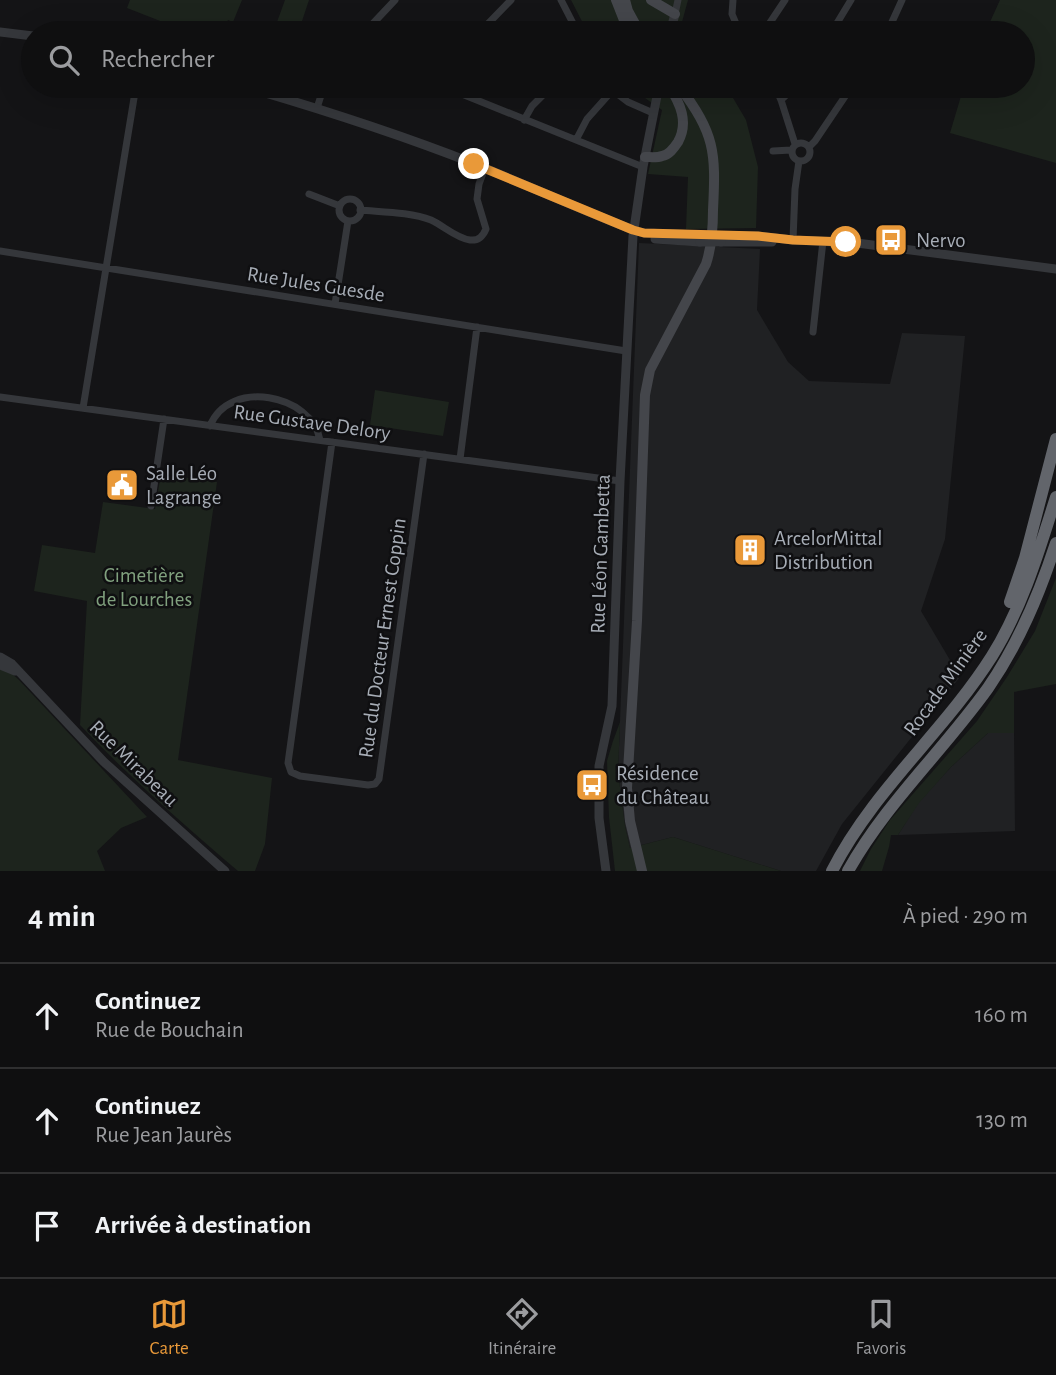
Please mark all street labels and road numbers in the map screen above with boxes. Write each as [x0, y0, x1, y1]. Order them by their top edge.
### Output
street label: Rue Jules Guesde [246, 263, 386, 306]
street label: Rue Gustave Delory [232, 401, 392, 444]
street label: Rue Léon Gambetta [587, 473, 614, 634]
street label: Rue du Docteur Ernest Coppin [355, 517, 410, 759]
street label: Rocade Minière [900, 625, 991, 740]
street label: Rue Mirabeau [85, 716, 182, 811]

